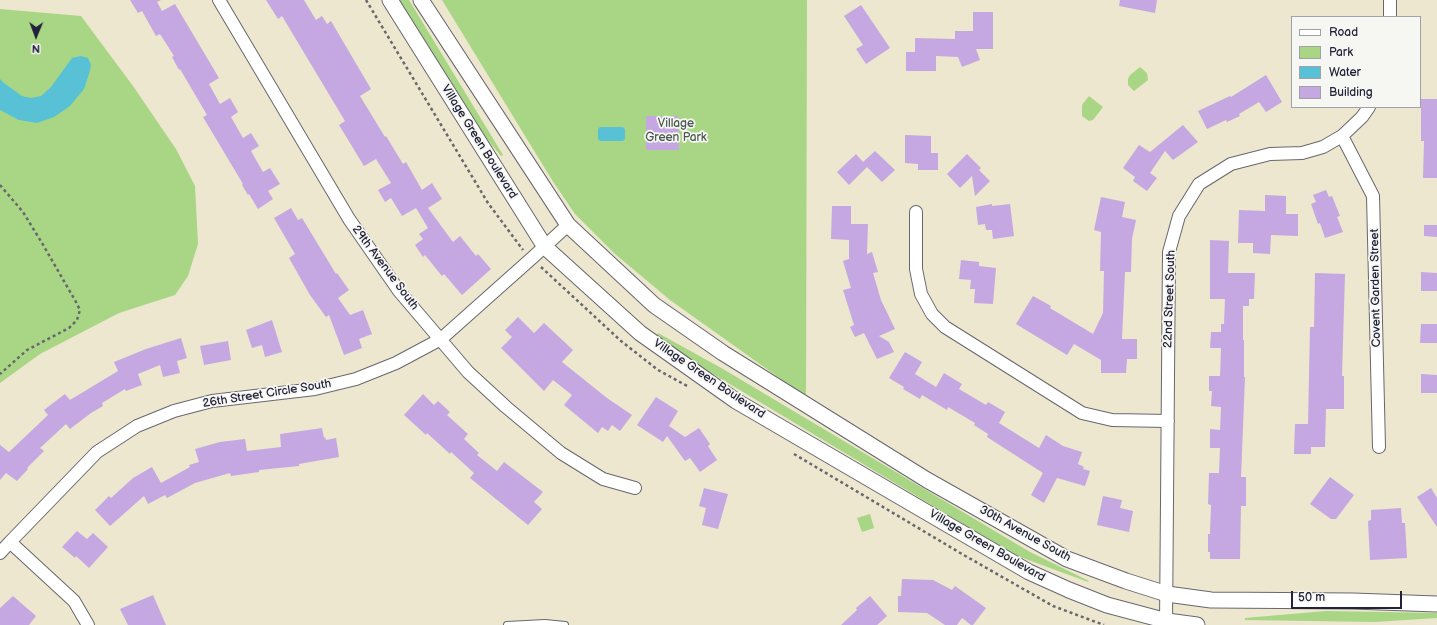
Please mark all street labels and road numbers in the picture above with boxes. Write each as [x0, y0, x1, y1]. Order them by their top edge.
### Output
street label: Village Green Boulevard [438, 82, 520, 202]
street label: 29th Avenue South [349, 223, 421, 313]
street label: Covent Garden Street [1368, 229, 1384, 347]
street label: 22nd Street South [1161, 250, 1179, 348]
street label: Village Green Boulevard [650, 336, 768, 422]
street label: 26th Street Circle South [202, 377, 332, 411]
street label: 30th Avenue South [977, 503, 1073, 565]
street label: Village Green Boulevard [926, 507, 1048, 585]

